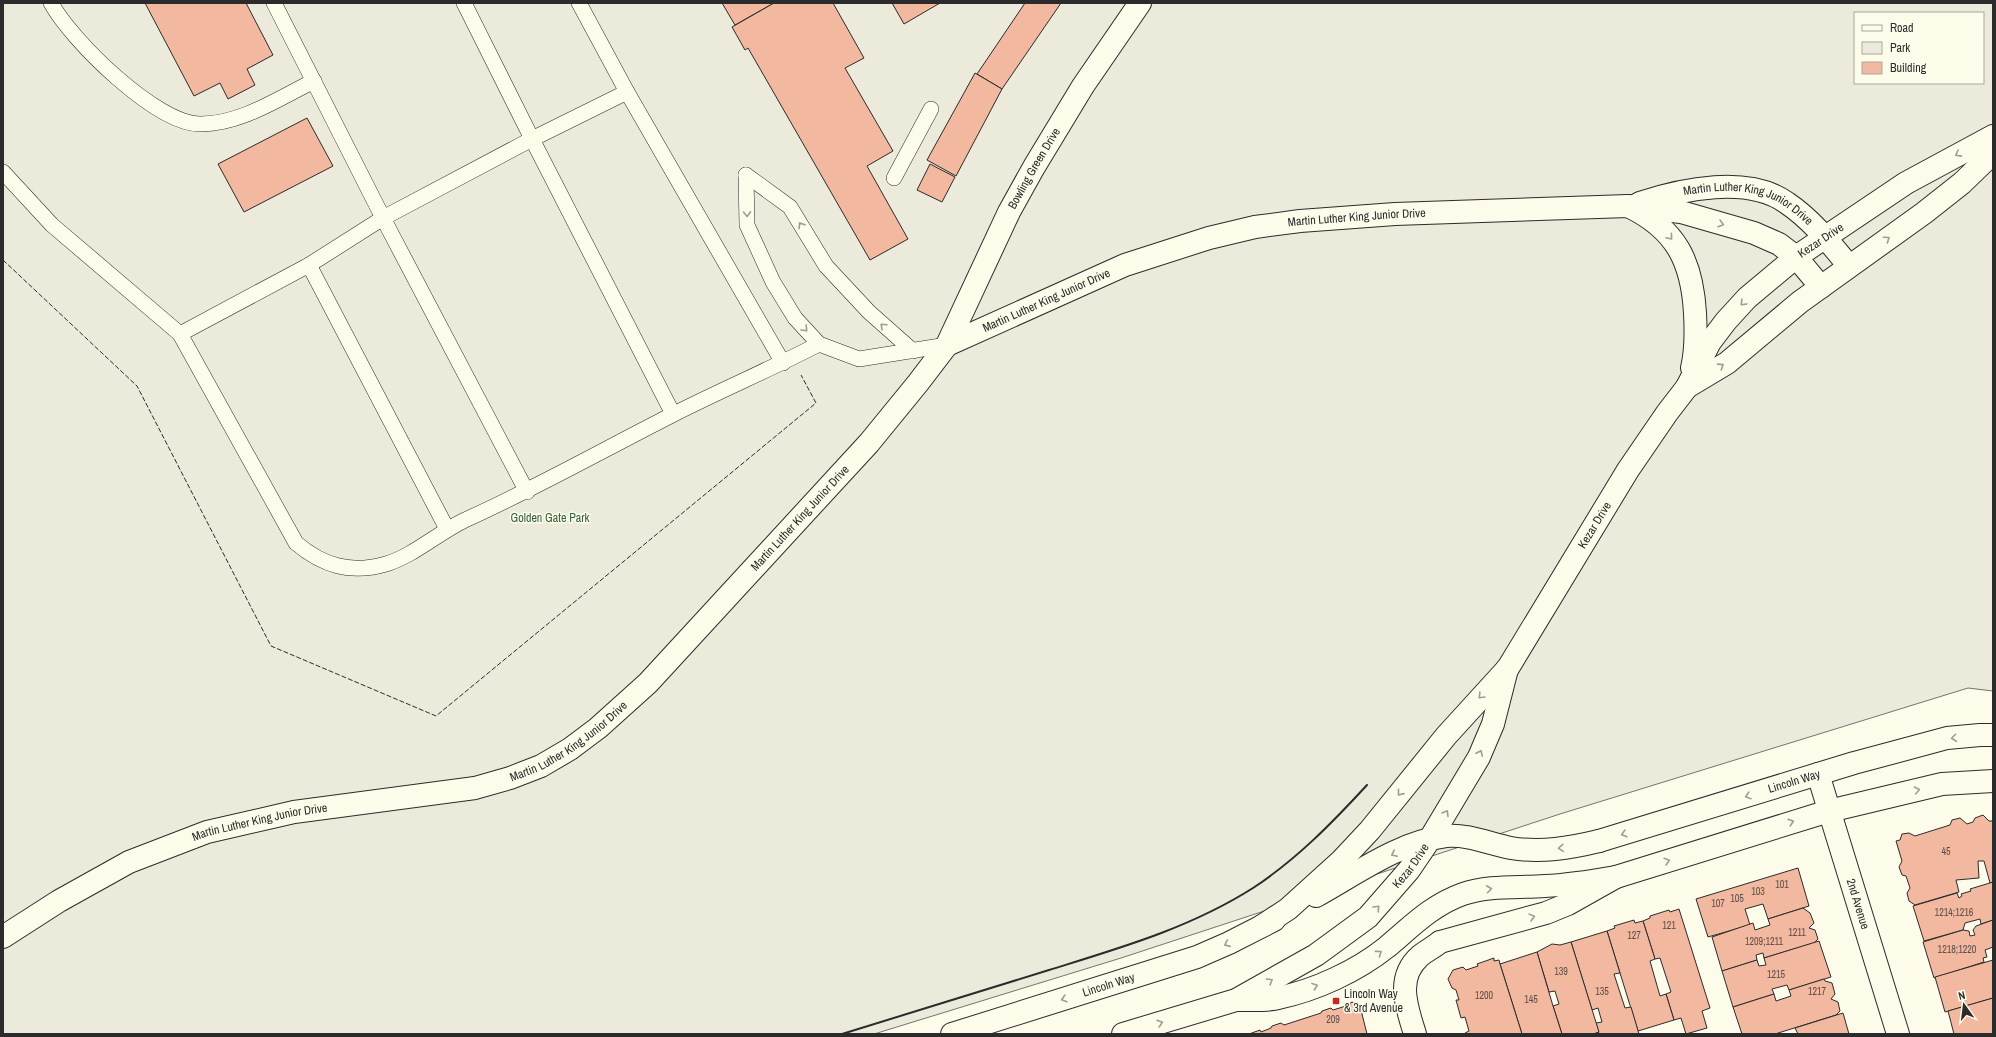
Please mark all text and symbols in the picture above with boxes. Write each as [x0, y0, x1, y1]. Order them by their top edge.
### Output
legend [1854, 12, 1984, 84]
text: Road [1890, 20, 1914, 36]
text: Park [1890, 40, 1910, 56]
text: Building [1890, 60, 1927, 76]
street label: Bowling Green Drive [1004, 125, 1064, 212]
one-way arrow [1955, 149, 1963, 157]
street label: Martin Luther King Junior Drive [1682, 179, 1817, 229]
street label: Martin Luther King Junior Drive [1287, 205, 1426, 231]
one-way arrow [743, 211, 751, 217]
one-way arrow [1717, 219, 1724, 228]
street label: Kezar Drive [1795, 219, 1847, 262]
one-way arrow [799, 222, 806, 229]
one-way arrow [1665, 233, 1672, 240]
one-way arrow [1882, 237, 1889, 244]
street label: Martin Luther King Junior Drive [980, 265, 1113, 336]
one-way arrow [1740, 298, 1747, 306]
one-way arrow [880, 323, 888, 330]
one-way arrow [800, 324, 807, 331]
one-way arrow [1717, 364, 1724, 371]
street label: Martin Luther King Junior Drive [747, 462, 853, 574]
street label: Kezar Drive [1574, 499, 1615, 552]
park label: Golden Gate Park [511, 510, 589, 526]
one-way arrow [1478, 691, 1486, 699]
street label: Martin Luther King Junior Drive [507, 698, 631, 785]
one-way arrow [1951, 733, 1957, 742]
one-way arrow [1475, 750, 1483, 757]
street label: Lincoln Way [1766, 766, 1822, 797]
one-way arrow [1914, 786, 1920, 794]
one-way arrow [1398, 789, 1405, 796]
one-way arrow [1745, 791, 1752, 800]
street label: Martin Luther King Junior Drive [190, 800, 328, 845]
one-way arrow [1441, 810, 1448, 817]
one-way arrow [1788, 818, 1795, 827]
one-way arrow [1621, 829, 1628, 838]
street label: Kezar Drive [1389, 840, 1433, 892]
one-way arrow [1558, 844, 1564, 853]
house number: 45 [1941, 845, 1951, 858]
one-way arrow [1390, 849, 1398, 857]
one-way arrow [1663, 857, 1670, 866]
street label: 2nd Avenue [1843, 877, 1873, 931]
house number: 101 [1775, 878, 1789, 891]
one-way arrow [1486, 885, 1492, 894]
house number: 103 [1751, 885, 1765, 898]
house number: 105 [1730, 892, 1744, 905]
house number: 107 [1711, 897, 1725, 910]
one-way arrow [1372, 905, 1379, 913]
house number: 1214;1216 [1935, 906, 1974, 919]
one-way arrow [1528, 913, 1535, 922]
house number: 121 [1662, 919, 1676, 932]
house number: 1211 [1788, 926, 1806, 939]
house number: 127 [1627, 929, 1641, 942]
house number: 1209;1211 [1745, 935, 1784, 948]
one-way arrow [1224, 939, 1231, 947]
house number: 1218;1220 [1938, 943, 1977, 956]
one-way arrow [1374, 950, 1381, 957]
house number: 139 [1554, 965, 1568, 978]
house number: 1215 [1767, 968, 1786, 981]
street label: Lincoln Way [1080, 969, 1137, 1001]
one-way arrow [1266, 979, 1273, 986]
one-way arrow [1311, 983, 1318, 991]
house number: 135 [1595, 985, 1609, 998]
house number: 1217 [1808, 985, 1827, 998]
north arrow [1944, 985, 1984, 1025]
place label: Lincoln Way & 3rd Avenue [1344, 986, 1403, 1016]
text: N [1957, 988, 1966, 1003]
house number: 1200 [1475, 989, 1494, 1002]
house number: 145 [1524, 993, 1538, 1006]
one-way arrow [1061, 994, 1068, 1003]
marker: Lincoln Way & 3rd Avenue [1331, 996, 1341, 1006]
house number: 209 [1326, 1013, 1340, 1026]
one-way arrow [1156, 1019, 1163, 1028]

